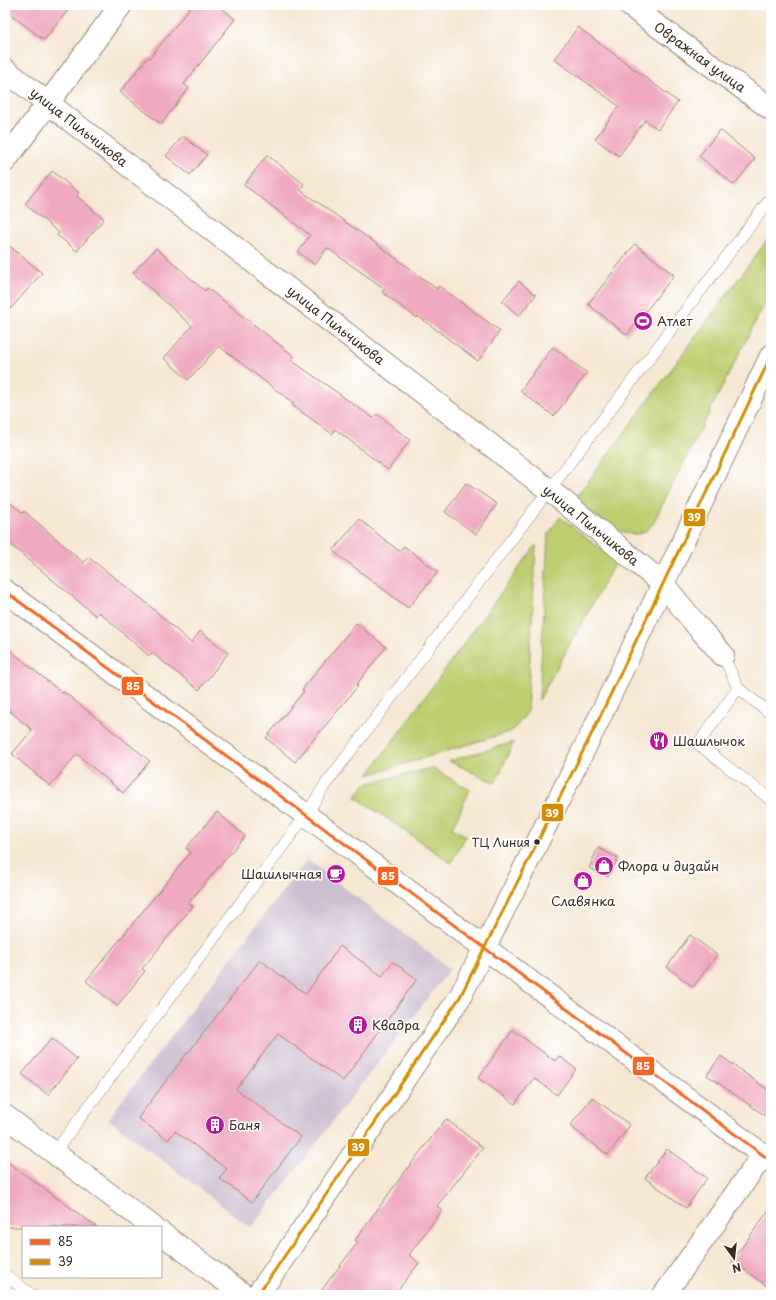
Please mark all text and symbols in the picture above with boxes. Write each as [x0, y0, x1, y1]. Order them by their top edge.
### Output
street label: Овражная улица [650, 17, 751, 97]
street label: улица Пильчикова [27, 82, 133, 171]
street label: улица Пильчикова [284, 280, 390, 369]
sports icon: Атлет [632, 310, 654, 332]
place label: Атлет [657, 311, 693, 330]
street label: улица Пильчикова [539, 480, 644, 570]
line badge: 39 [683, 508, 706, 527]
text: 39 [687, 508, 701, 525]
line badge: 85 [121, 676, 144, 696]
text: 85 [126, 677, 140, 694]
restaurant icon: Шашлычок [648, 730, 670, 752]
place label: Шашлычок [673, 731, 745, 750]
line badge: 39 [541, 803, 564, 822]
text: 39 [545, 804, 559, 821]
place label: ТЦ Линия [471, 833, 530, 851]
marker: ТЦ Линия [532, 837, 542, 847]
shop icon: Флора и дизайн [593, 855, 615, 877]
place label: Флора и дизайн [618, 856, 719, 875]
cafe icon: Шашлычная [325, 863, 347, 885]
place label: Шашлычная [241, 864, 322, 883]
line badge: 85 [377, 866, 399, 886]
text: 85 [381, 867, 395, 884]
shop icon: Славянка [572, 870, 594, 892]
place label: Славянка [551, 891, 616, 910]
building icon: Квадра [347, 1014, 369, 1036]
place label: Квадра [372, 1015, 421, 1034]
line badge: 85 [632, 1056, 655, 1076]
text: 85 [636, 1057, 650, 1074]
building icon: Баня [204, 1114, 226, 1136]
place label: Баня [229, 1115, 260, 1134]
line badge: 39 [347, 1138, 370, 1157]
text: 39 [351, 1138, 365, 1155]
legend [22, 1226, 162, 1278]
text: 85 [58, 1232, 73, 1250]
north arrow [714, 1238, 754, 1278]
text: 39 [58, 1252, 73, 1270]
text: N [730, 1259, 743, 1278]

